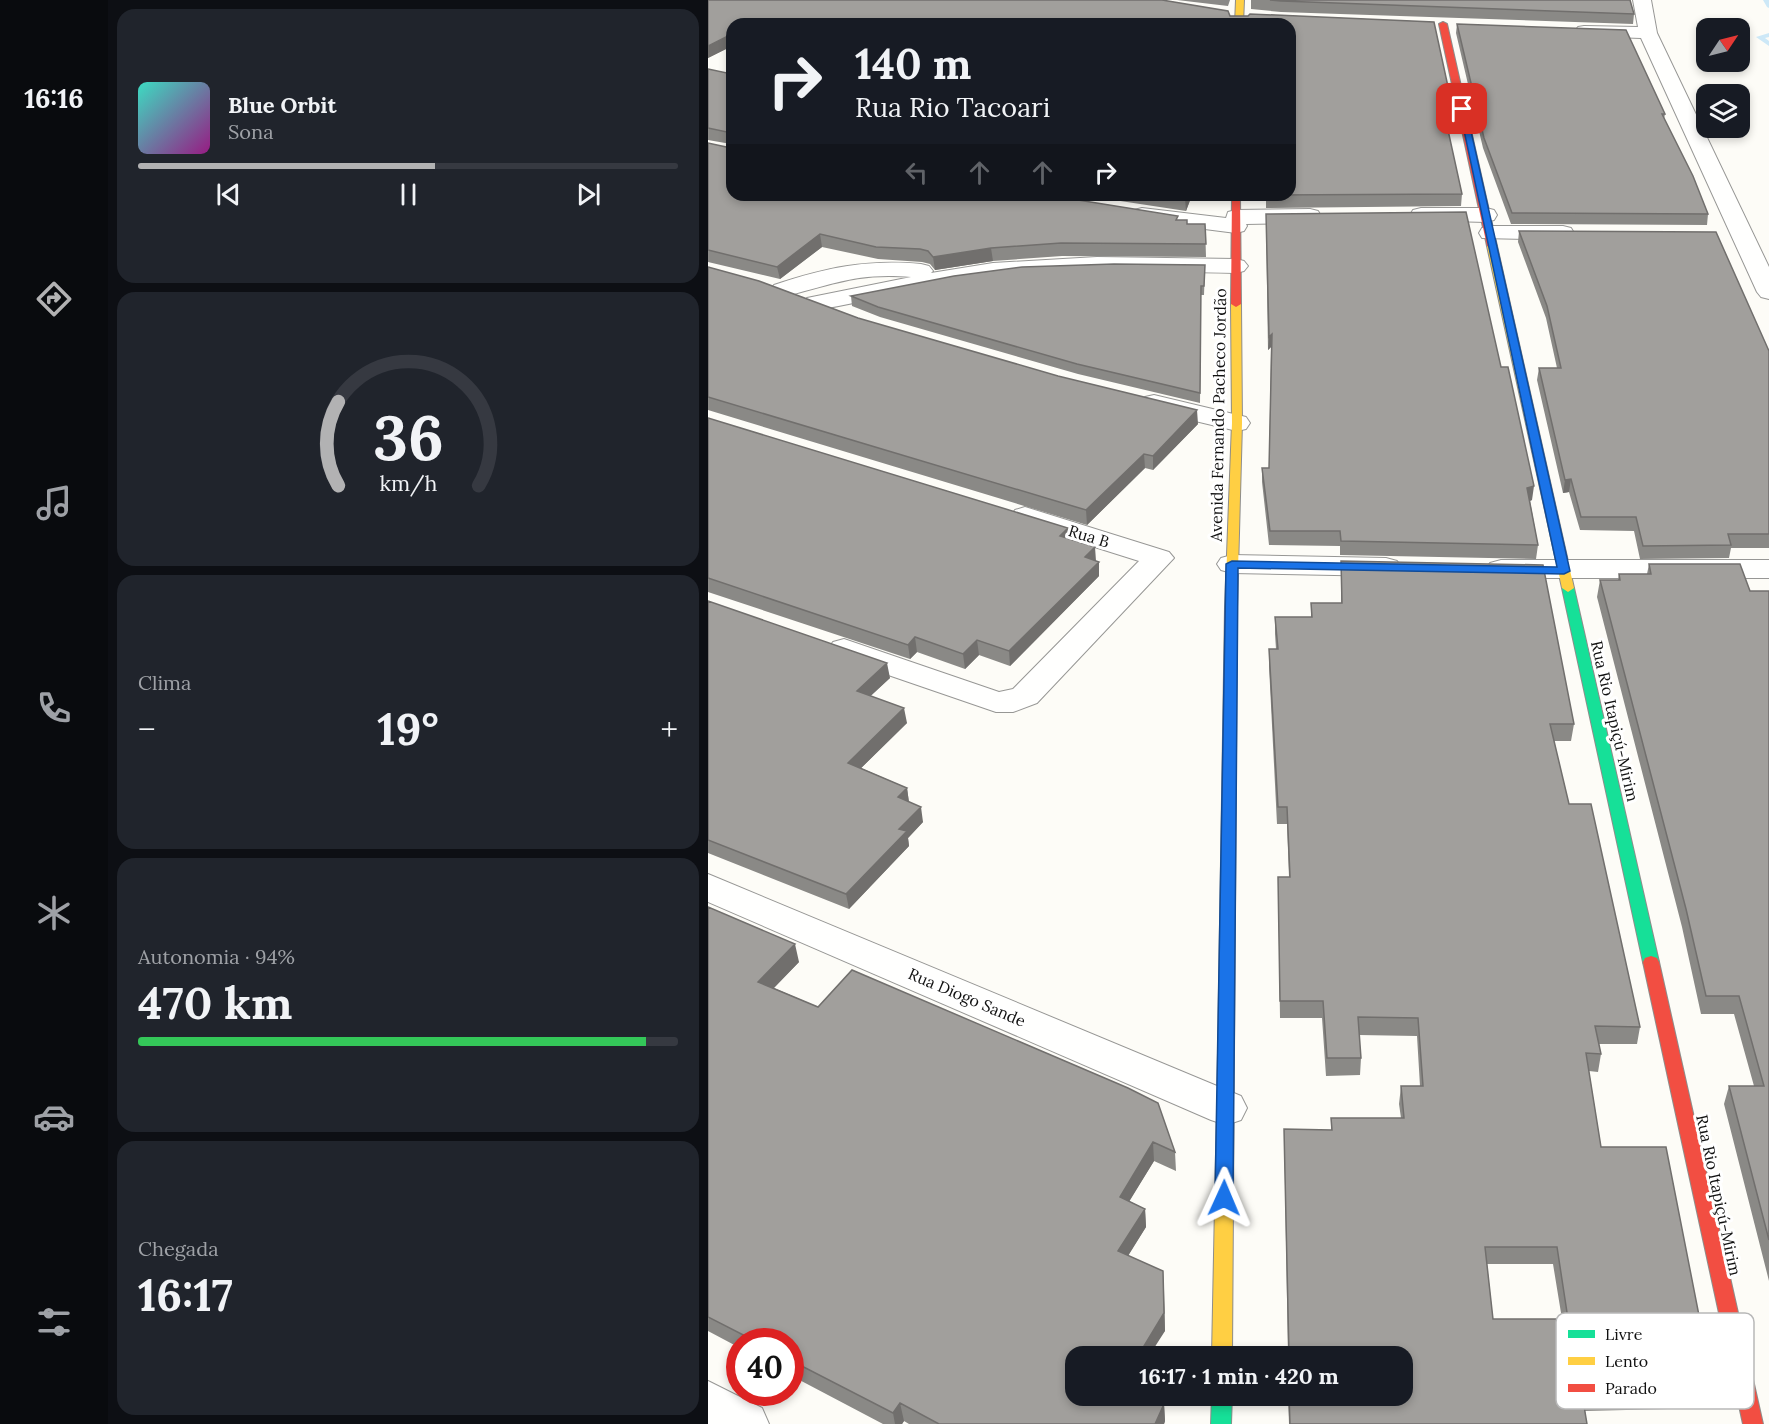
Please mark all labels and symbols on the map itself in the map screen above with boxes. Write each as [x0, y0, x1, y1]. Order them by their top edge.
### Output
north arrow [1696, 18, 1750, 72]
pin [1436, 83, 1487, 134]
street label: Avenida Fernando Pacheco Jordão [1206, 288, 1230, 543]
street label: Rua B [1066, 520, 1112, 552]
street label: Rua Rio Itapiçú-Mirim [1587, 639, 1643, 803]
street label: Rua Diogo Sande [905, 963, 1029, 1031]
street label: Rua Rio Itapiçú-Mirim [1692, 1113, 1746, 1277]
position arrow [1192, 1166, 1256, 1230]
legend [1556, 1313, 1754, 1409]
text: Livre [1605, 1324, 1643, 1344]
speed limit sign: 40 [726, 1328, 804, 1406]
text: Lento [1605, 1351, 1648, 1371]
text: Parado [1605, 1378, 1657, 1398]

